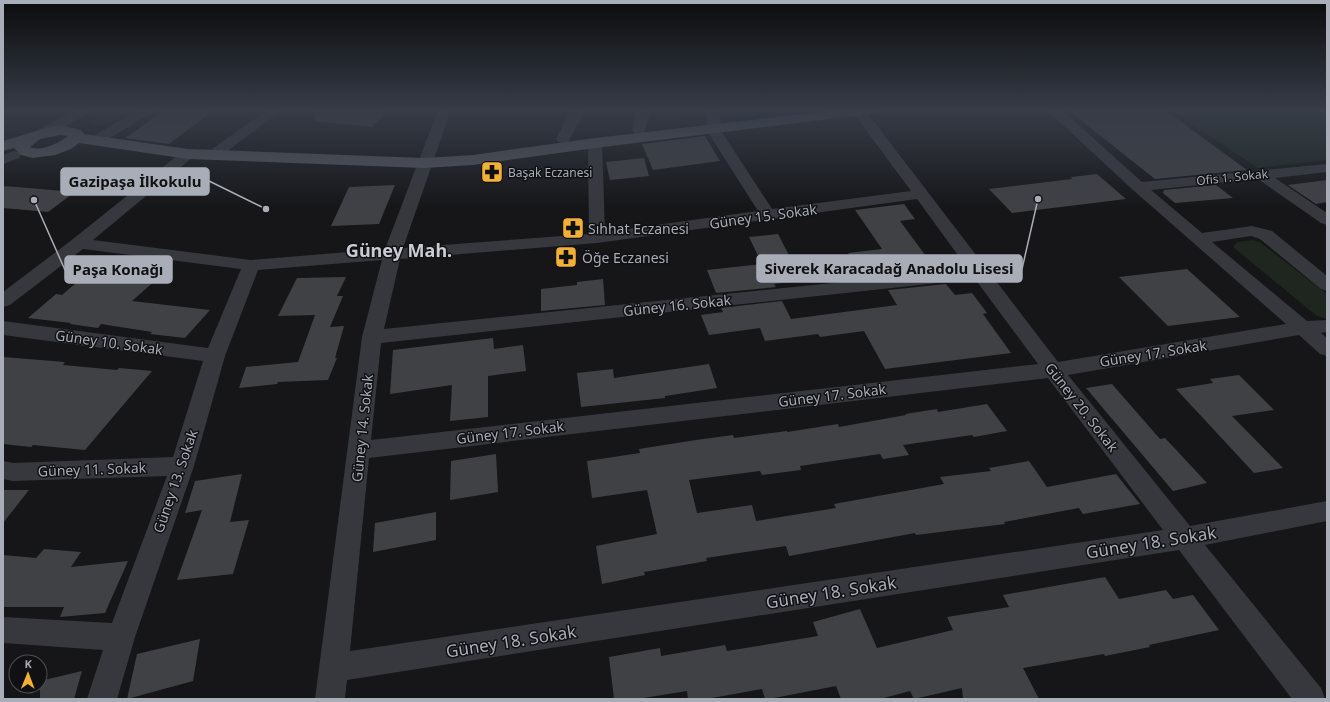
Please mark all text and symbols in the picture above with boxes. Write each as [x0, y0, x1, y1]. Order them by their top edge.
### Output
pharmacy icon: Başak Eczanesi [479, 159, 505, 185]
place label: Başak Eczanesi [508, 164, 592, 181]
street label: Ofis 1. Sokak [1195, 165, 1269, 189]
callout: Gazipaşa İlkokulu [61, 168, 209, 195]
text: Gazipaşa İlkokulu [69, 171, 201, 191]
street label: Güney 15. Sokak [708, 199, 818, 233]
pharmacy icon: Sıhhat Eczanesi [560, 215, 586, 241]
place label: Sıhhat Eczanesi [588, 219, 689, 238]
district label: Güney Mah. [346, 238, 452, 262]
pharmacy icon: Öğe Eczanesi [553, 244, 579, 270]
place label: Öğe Eczanesi [582, 248, 669, 267]
callout: Siverek Karacadağ Anadolu Lisesi [757, 255, 1022, 282]
callout: Paşa Konağı [65, 256, 172, 283]
text: Siverek Karacadağ Anadolu Lisesi [764, 258, 1014, 278]
text: Paşa Konağı [73, 259, 163, 279]
street label: Güney 16. Sokak [622, 290, 732, 320]
street label: Güney 10. Sokak [54, 325, 164, 359]
street label: Güney 17. Sokak [1098, 335, 1208, 371]
street label: Güney 20. Sokak [1041, 358, 1123, 456]
street label: Güney 14. Sokak [347, 373, 377, 483]
street label: Güney 17. Sokak [777, 379, 887, 411]
street label: Güney 17. Sokak [455, 416, 565, 448]
street label: Güney 13. Sokak [148, 426, 202, 535]
street label: Güney 11. Sokak [38, 458, 147, 480]
street label: Güney 18. Sokak [1084, 520, 1218, 564]
street label: Güney 18. Sokak [764, 570, 898, 614]
street label: Güney 18. Sokak [444, 619, 578, 663]
north arrow [8, 654, 48, 694]
text: K [24, 656, 33, 671]

